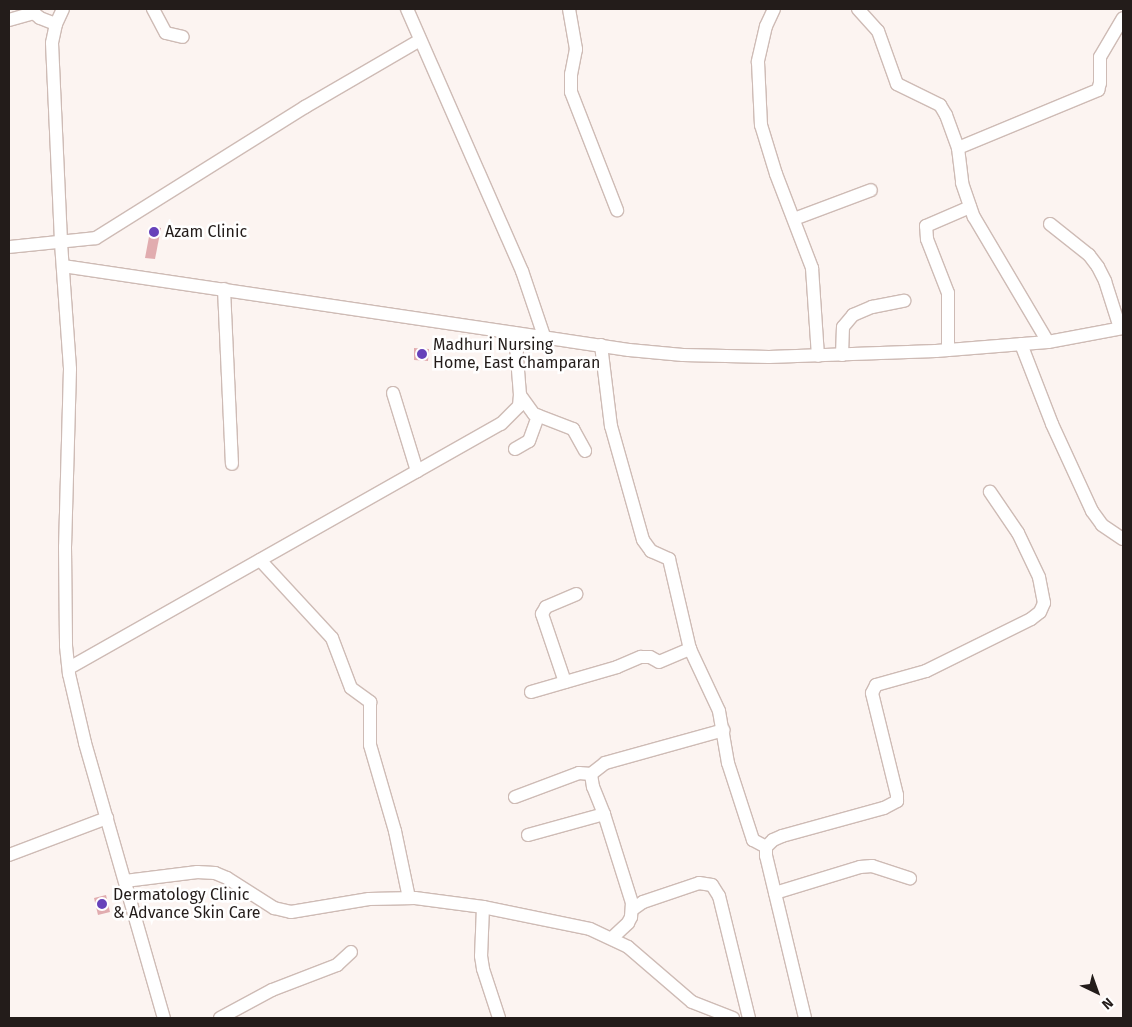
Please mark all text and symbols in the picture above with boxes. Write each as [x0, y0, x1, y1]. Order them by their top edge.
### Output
place label: Azam Clinic [165, 222, 247, 242]
marker: Azam Clinic [147, 225, 161, 239]
place label: Madhuri Nursing Home, East Champaran [433, 335, 600, 373]
marker: Madhuri Nursing Home, East Champaran [415, 347, 429, 361]
place label: Dermatology Clinic & Advance Skin Care [113, 885, 261, 923]
marker: Dermatology Clinic & Advance Skin Care [95, 897, 109, 911]
north arrow [1072, 967, 1122, 1017]
text: N [1098, 994, 1117, 1013]

